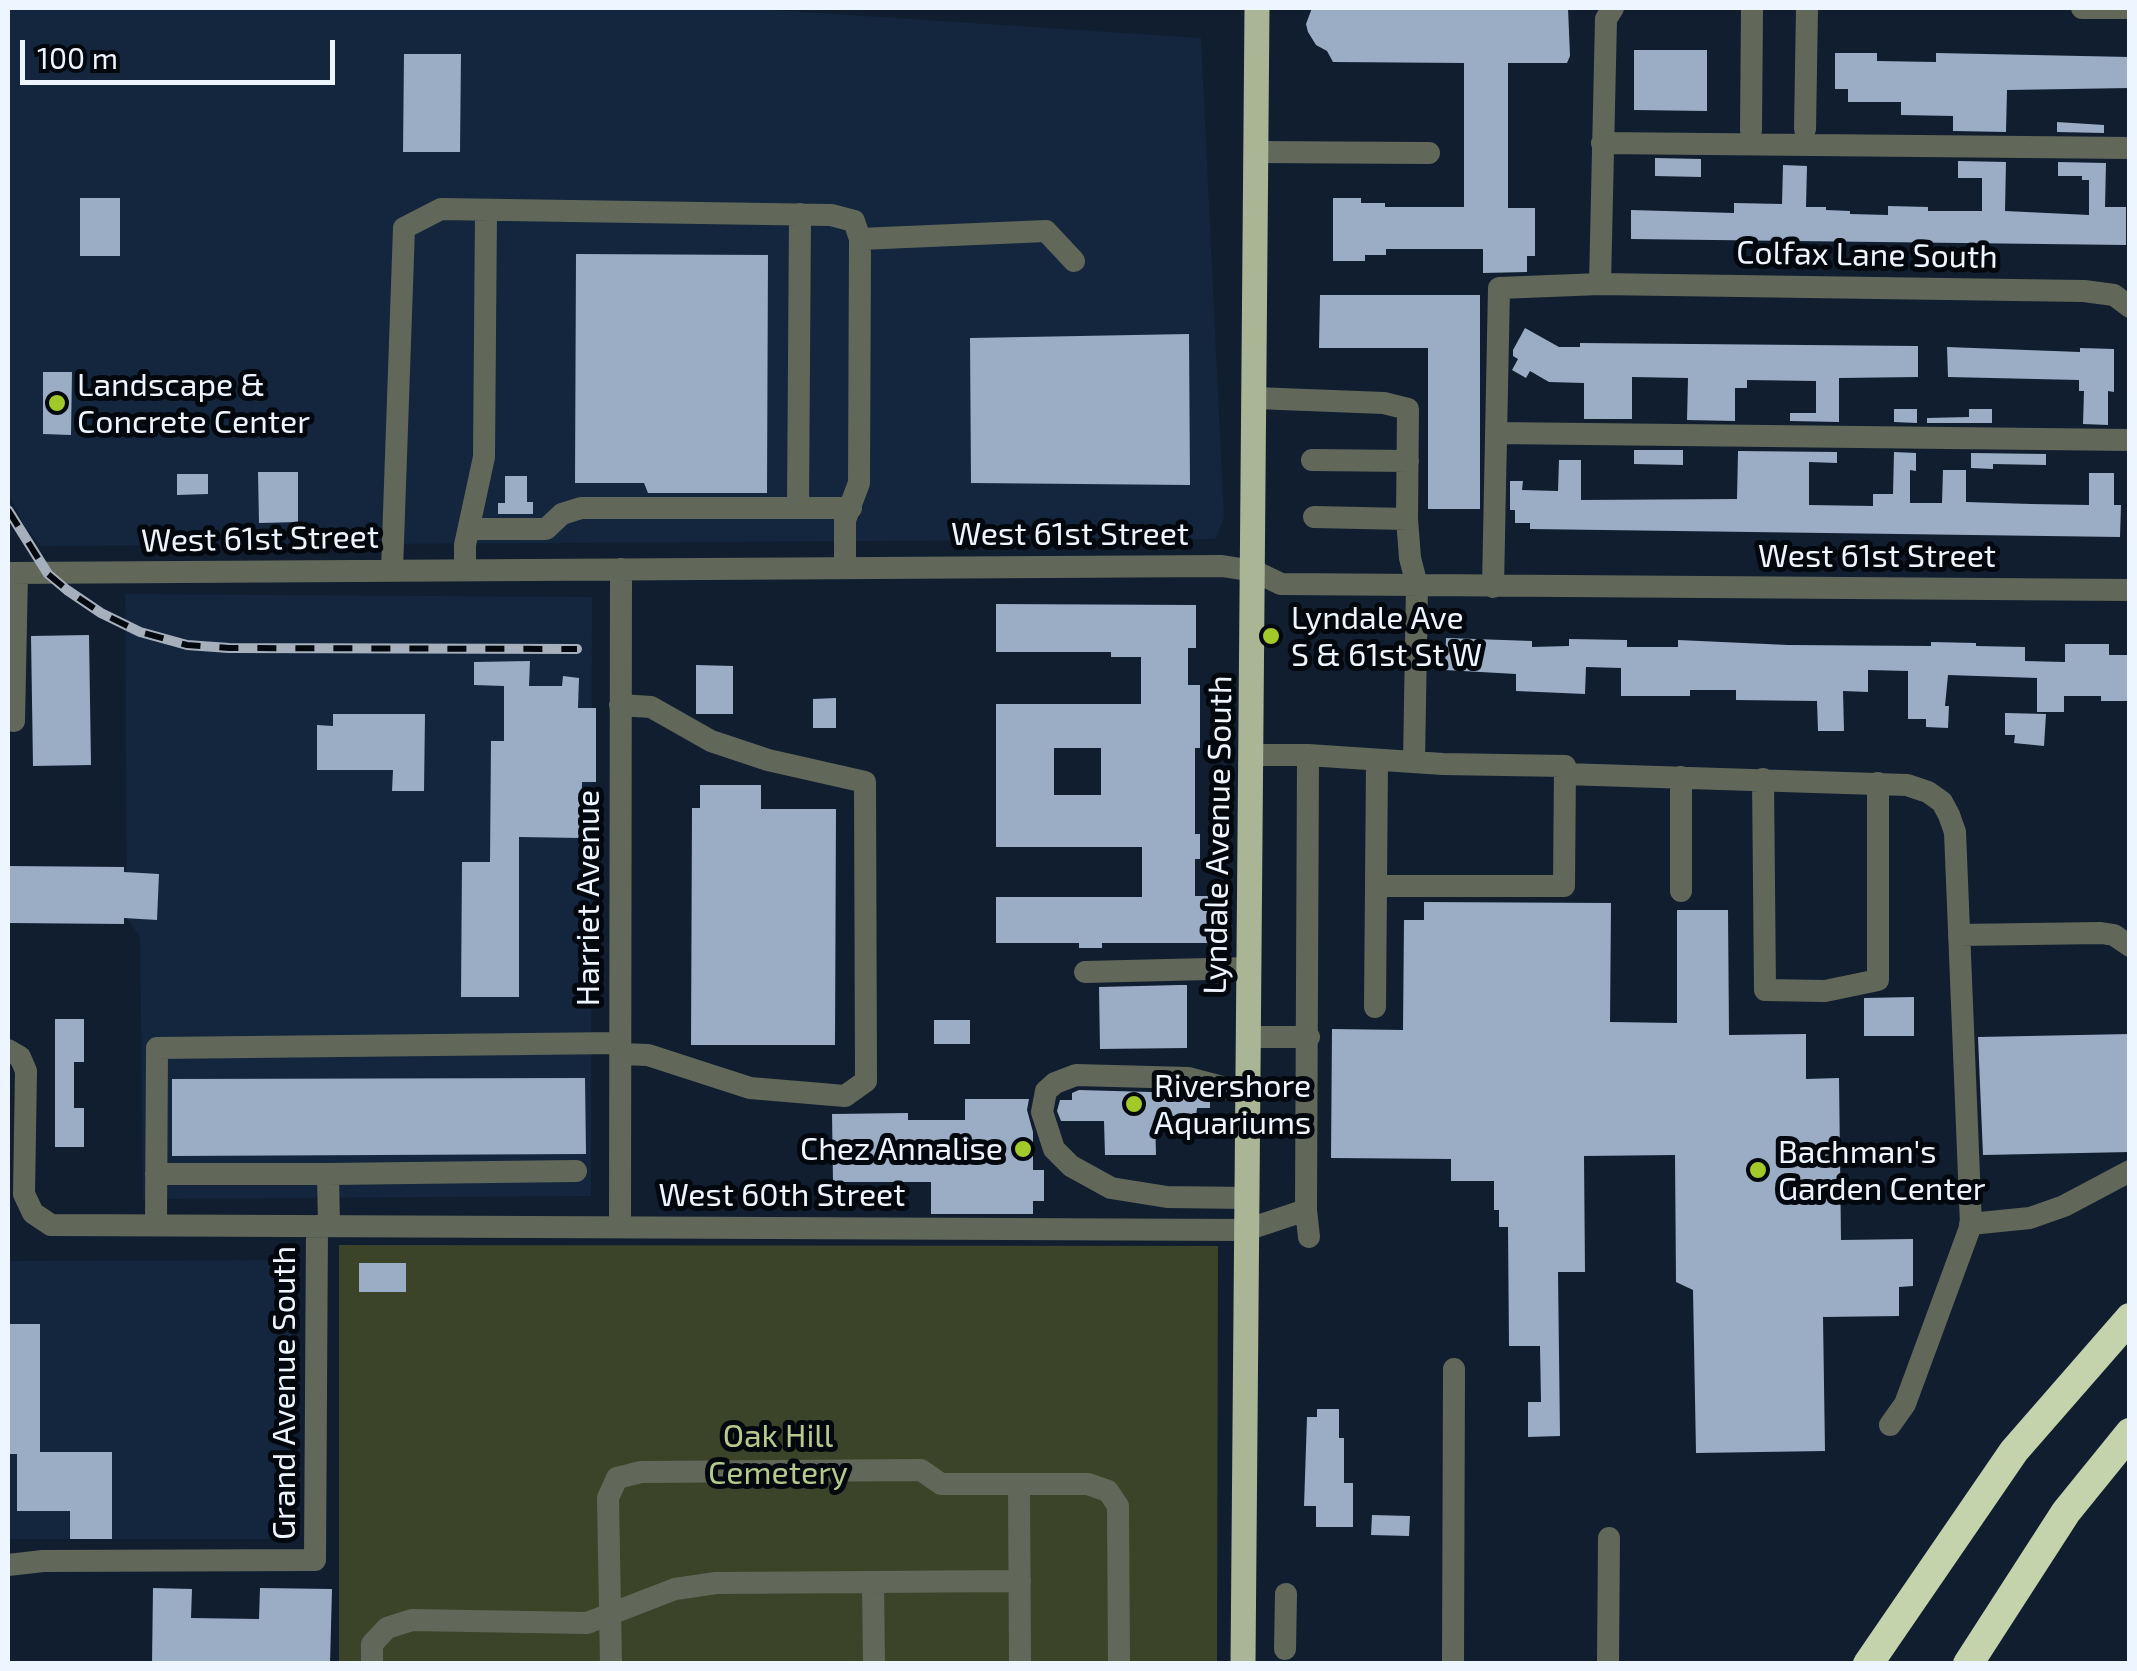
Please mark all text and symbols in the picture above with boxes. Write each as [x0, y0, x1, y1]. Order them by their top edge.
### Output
scale bar [25, 20, 340, 82]
text: 100 m [37, 39, 118, 75]
street label: Colfax Lane South [1736, 234, 1998, 276]
place label: Landscape & Concrete Center [77, 366, 310, 441]
marker: Landscape & Concrete Center [46, 392, 68, 414]
street label: West 61st Street [951, 515, 1189, 553]
street label: West 61st Street [141, 518, 379, 560]
street label: West 61st Street [1758, 537, 1996, 575]
place label: Lyndale Ave S & 61st St W [1291, 599, 1482, 674]
marker: Lyndale Ave S & 61st St W [1260, 625, 1282, 647]
street label: Lyndale Avenue South [1196, 675, 1240, 995]
street label: Harriet Avenue [569, 790, 607, 1006]
place label: Rivershore Aquariums [1154, 1067, 1311, 1142]
marker: Rivershore Aquariums [1123, 1093, 1145, 1115]
place label: Chez Annalise [800, 1130, 1003, 1168]
place label: Bachman's Garden Center [1778, 1133, 1986, 1208]
marker: Chez Annalise [1012, 1138, 1034, 1160]
marker: Bachman's Garden Center [1747, 1159, 1769, 1181]
street label: West 60th Street [659, 1176, 905, 1214]
street label: Grand Avenue South [265, 1246, 303, 1540]
park label: Oak Hill Cemetery [708, 1417, 848, 1492]

